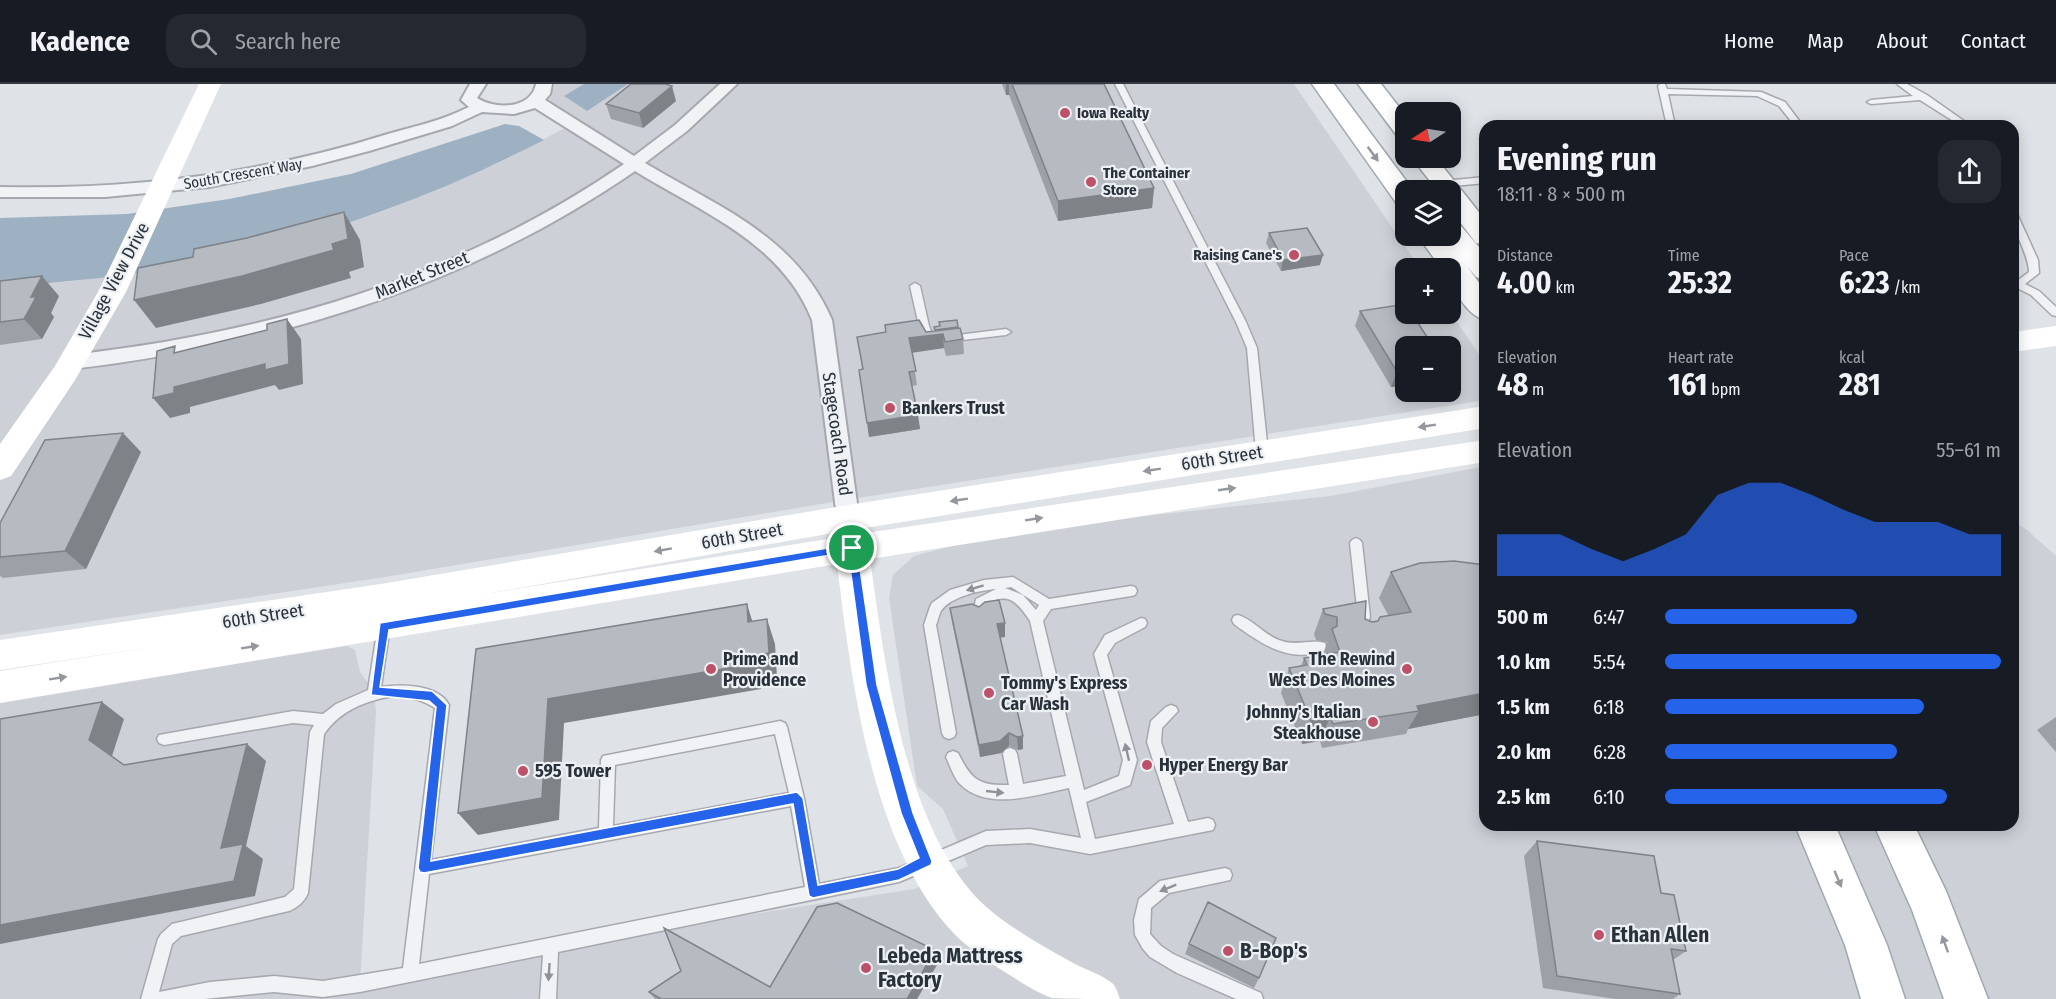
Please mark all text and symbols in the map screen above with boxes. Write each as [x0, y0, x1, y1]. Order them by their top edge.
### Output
search box [166, 14, 586, 68]
text: Kadence [30, 25, 130, 58]
icon: search [187, 25, 220, 58]
text: Search here [235, 28, 341, 55]
text: Home [1724, 28, 1774, 54]
text: Map [1807, 28, 1844, 54]
text: About [1877, 28, 1928, 54]
text: Contact [1961, 28, 2026, 54]
north arrow [1395, 102, 1461, 168]
map controls [1395, 102, 1461, 402]
place label: Iowa Realty [1077, 104, 1150, 122]
marker: Iowa Realty [1058, 106, 1072, 120]
text: Evening run [1497, 139, 1657, 179]
button: share [1938, 140, 2001, 203]
one-way arrow [1367, 146, 1379, 162]
street label: South Crescent Way [182, 155, 304, 193]
place label: The Container Store [1103, 164, 1190, 199]
marker: The Container Store [1084, 175, 1098, 189]
button: layers [1395, 180, 1461, 246]
text: 18:11 · 8 × 500 m [1497, 182, 1626, 206]
street label: Village View Drive [74, 218, 154, 343]
street label: Market Street [372, 246, 472, 304]
place label: Raising Cane's [1193, 246, 1282, 264]
text: Distance [1497, 246, 1553, 265]
text: Time [1668, 246, 1700, 265]
text: Pace [1839, 246, 1869, 265]
marker: Raising Cane's [1287, 248, 1301, 262]
button: + [1395, 258, 1461, 324]
text: 4.00 [1497, 265, 1552, 301]
text: 25:32 [1668, 265, 1732, 301]
text: 6:23 [1839, 265, 1890, 301]
text: km [1552, 278, 1575, 297]
text: /km [1890, 278, 1921, 297]
button: − [1395, 336, 1461, 402]
text: Elevation [1497, 348, 1557, 367]
text: Heart rate [1668, 348, 1734, 367]
text: kcal [1839, 348, 1865, 367]
text: 48 [1497, 367, 1528, 403]
text: 161 [1668, 367, 1708, 403]
text: 281 [1839, 367, 1881, 403]
street label: Stagecoach Road [817, 371, 857, 497]
text: m [1528, 380, 1544, 399]
text: bpm [1708, 380, 1741, 399]
place label: Bankers Trust [902, 397, 1006, 419]
marker: Bankers Trust [883, 401, 897, 415]
one-way arrow [1418, 422, 1437, 431]
text: Elevation [1497, 438, 1572, 462]
text: 55–61 m [1936, 438, 2001, 462]
street label: 60th Street [1180, 441, 1264, 475]
one-way arrow [1142, 465, 1161, 474]
one-way arrow [1218, 485, 1237, 494]
one-way arrow [949, 496, 968, 505]
one-way arrow [1025, 514, 1044, 523]
street label: 60th Street [700, 518, 784, 554]
pin [826, 522, 877, 573]
icon: arrive [835, 531, 868, 564]
one-way arrow [653, 545, 672, 554]
one-way arrow [966, 584, 984, 593]
street label: 60th Street [221, 599, 305, 633]
text: 500 m [1497, 605, 1548, 629]
text: 6:47 [1593, 605, 1624, 629]
one-way arrow [241, 643, 260, 652]
place label: Prime and Providence [723, 648, 806, 691]
place label: The Rewind West Des Moines [1269, 648, 1395, 691]
text: 1.0 km [1497, 650, 1550, 674]
text: 5:54 [1593, 650, 1625, 674]
marker: Prime and Providence [704, 662, 718, 676]
marker: The Rewind West Des Moines [1400, 662, 1414, 676]
place label: Tommy's Express Car Wash [1001, 672, 1128, 715]
one-way arrow [48, 673, 67, 682]
marker: Tommy's Express Car Wash [982, 686, 996, 700]
text: 1.5 km [1497, 695, 1550, 719]
text: 6:18 [1593, 695, 1624, 719]
place label: Johnny's Italian Steakhouse [1245, 701, 1361, 744]
marker: Johnny's Italian Steakhouse [1366, 715, 1380, 729]
text: 2.0 km [1497, 740, 1551, 764]
text: 6:28 [1593, 740, 1626, 764]
one-way arrow [1122, 742, 1131, 761]
place label: Hyper Energy Bar [1159, 754, 1288, 776]
marker: Hyper Energy Bar [1140, 758, 1154, 772]
place label: 595 Tower [535, 760, 611, 782]
marker: 595 Tower [516, 764, 530, 778]
text: 2.5 km [1497, 785, 1550, 809]
text: 6:10 [1593, 785, 1625, 809]
one-way arrow [985, 787, 1004, 797]
one-way arrow [1834, 870, 1843, 888]
one-way arrow [1159, 883, 1177, 893]
place label: Ethan Allen [1611, 922, 1709, 948]
marker: Ethan Allen [1592, 928, 1606, 942]
one-way arrow [1940, 935, 1950, 953]
place label: B-Bop's [1240, 938, 1307, 964]
place label: Lebeda Mattress Factory [878, 943, 1023, 993]
marker: B-Bop's [1221, 944, 1235, 958]
marker: Lebeda Mattress Factory [859, 961, 873, 975]
one-way arrow [545, 963, 554, 982]

